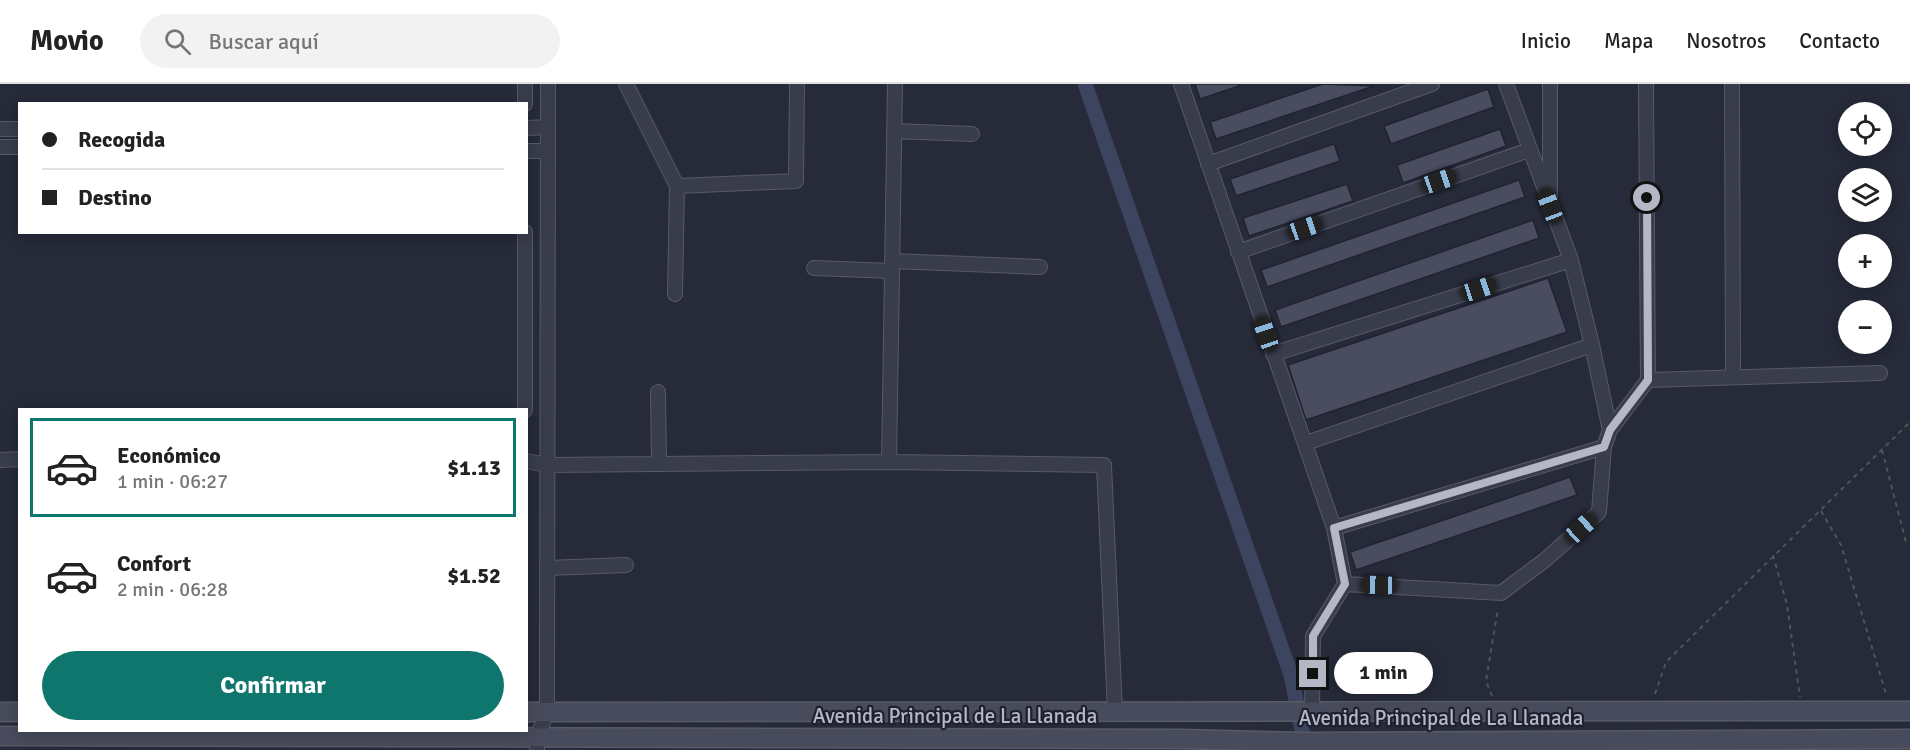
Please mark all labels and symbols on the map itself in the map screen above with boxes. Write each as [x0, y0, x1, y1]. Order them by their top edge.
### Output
car [1419, 167, 1459, 195]
route start [1633, 184, 1660, 211]
car [1535, 186, 1565, 226]
car [1285, 214, 1325, 242]
car [1459, 275, 1499, 303]
car [1252, 314, 1280, 354]
car [1562, 509, 1600, 547]
car [1361, 576, 1397, 594]
callout: 1 min [1334, 653, 1433, 695]
route end [1299, 660, 1326, 687]
street label: Avenida Principal de La Llanada [813, 703, 1097, 729]
street label: Avenida Principal de La Llanada [1299, 705, 1583, 731]

